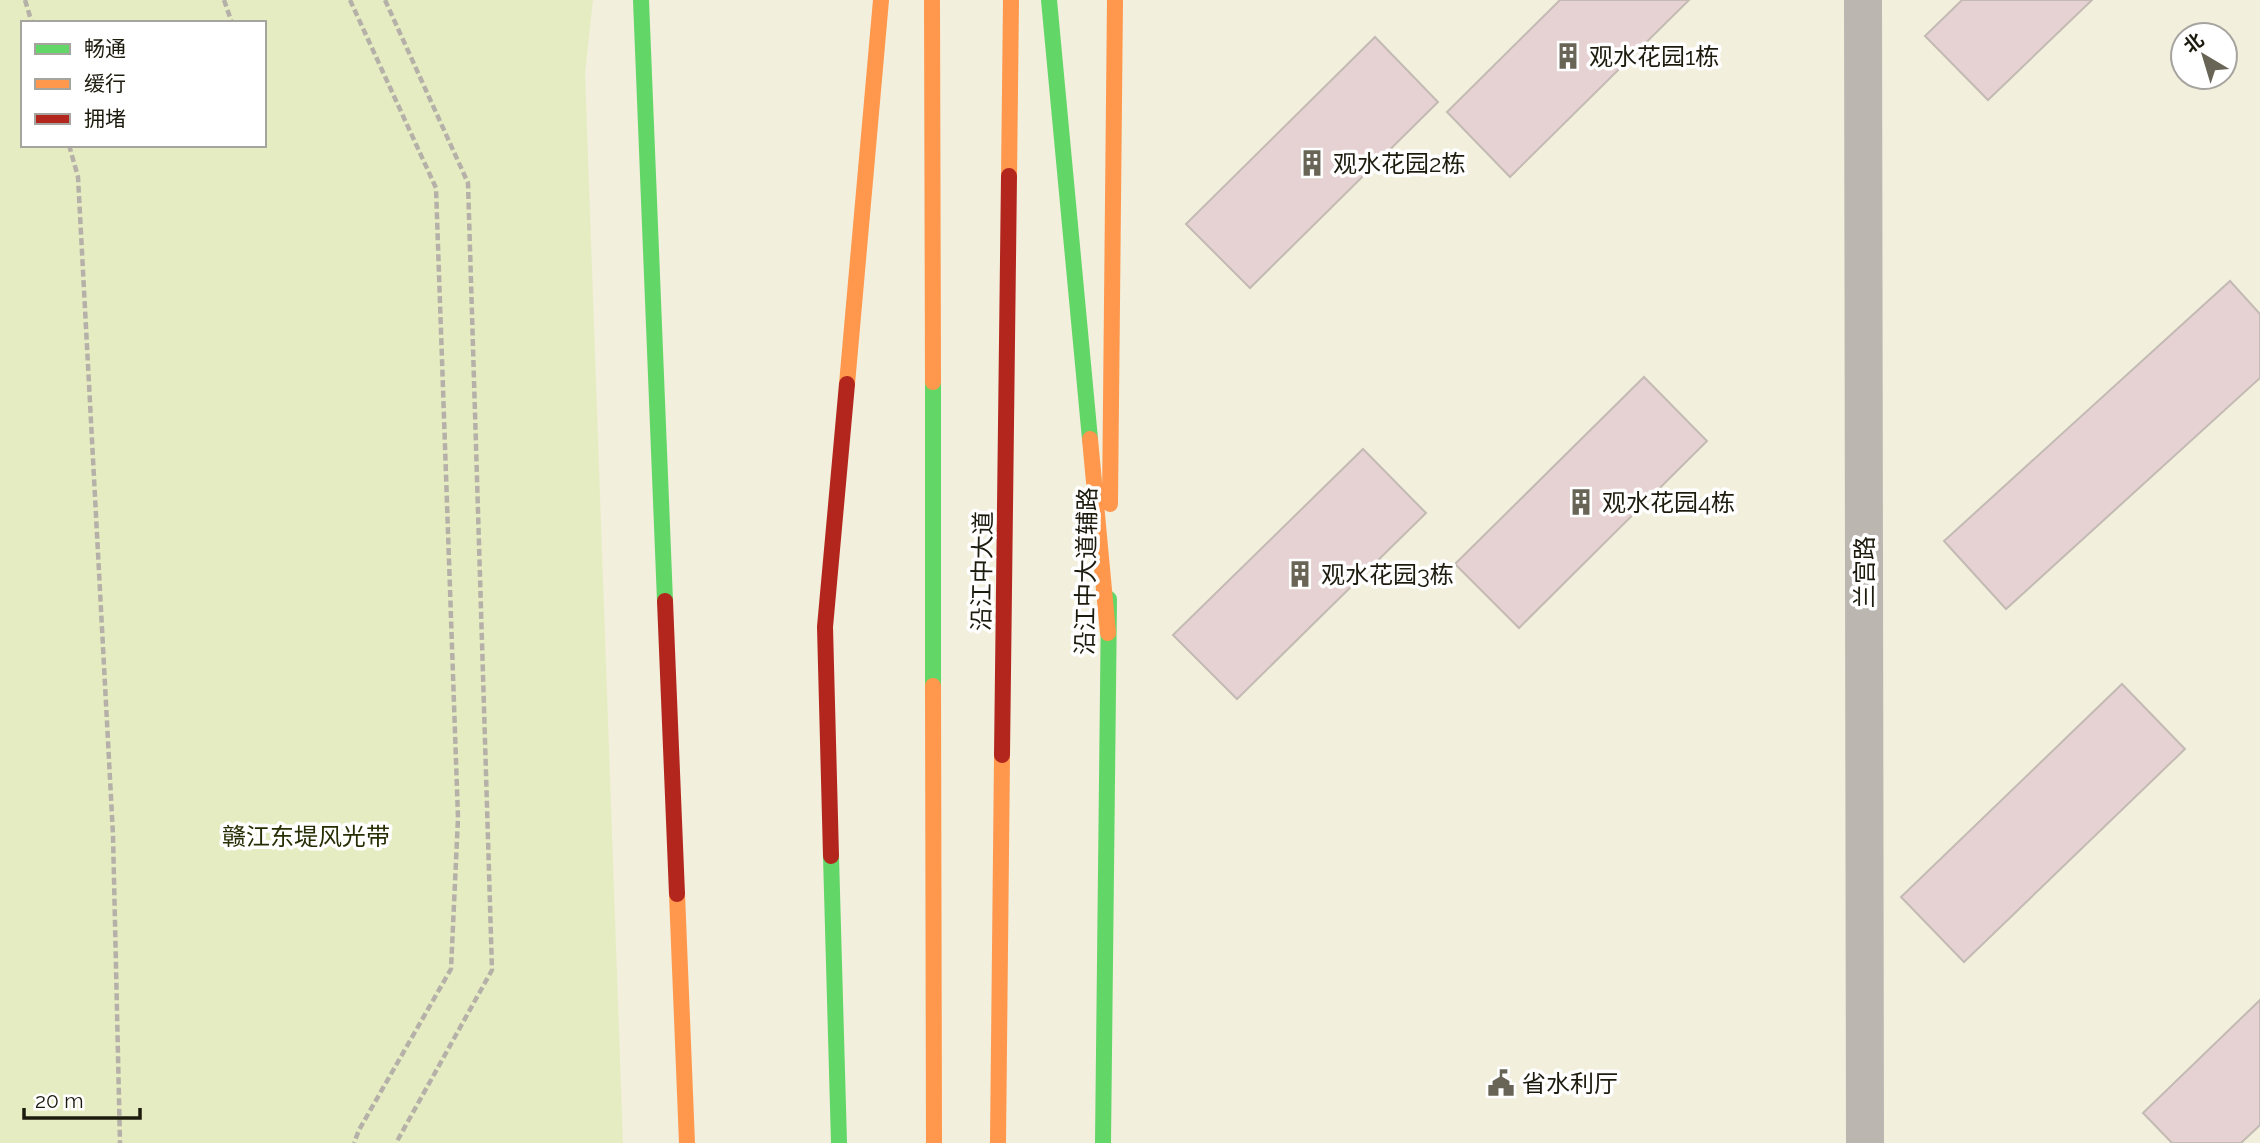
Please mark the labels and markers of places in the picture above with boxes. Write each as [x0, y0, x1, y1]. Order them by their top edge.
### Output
building icon: 观水花园1栋 [1553, 41, 1583, 71]
place label: 观水花园1栋 [1589, 42, 1719, 71]
building icon: 观水花园2栋 [1297, 148, 1327, 178]
place label: 观水花园2栋 [1333, 149, 1466, 178]
building icon: 观水花园4栋 [1566, 487, 1596, 517]
place label: 观水花园4栋 [1602, 488, 1735, 517]
building icon: 观水花园3栋 [1285, 559, 1315, 589]
place label: 观水花园3栋 [1321, 560, 1454, 589]
public building icon: 省水利厅 [1486, 1068, 1516, 1098]
place label: 省水利厅 [1522, 1069, 1618, 1098]

